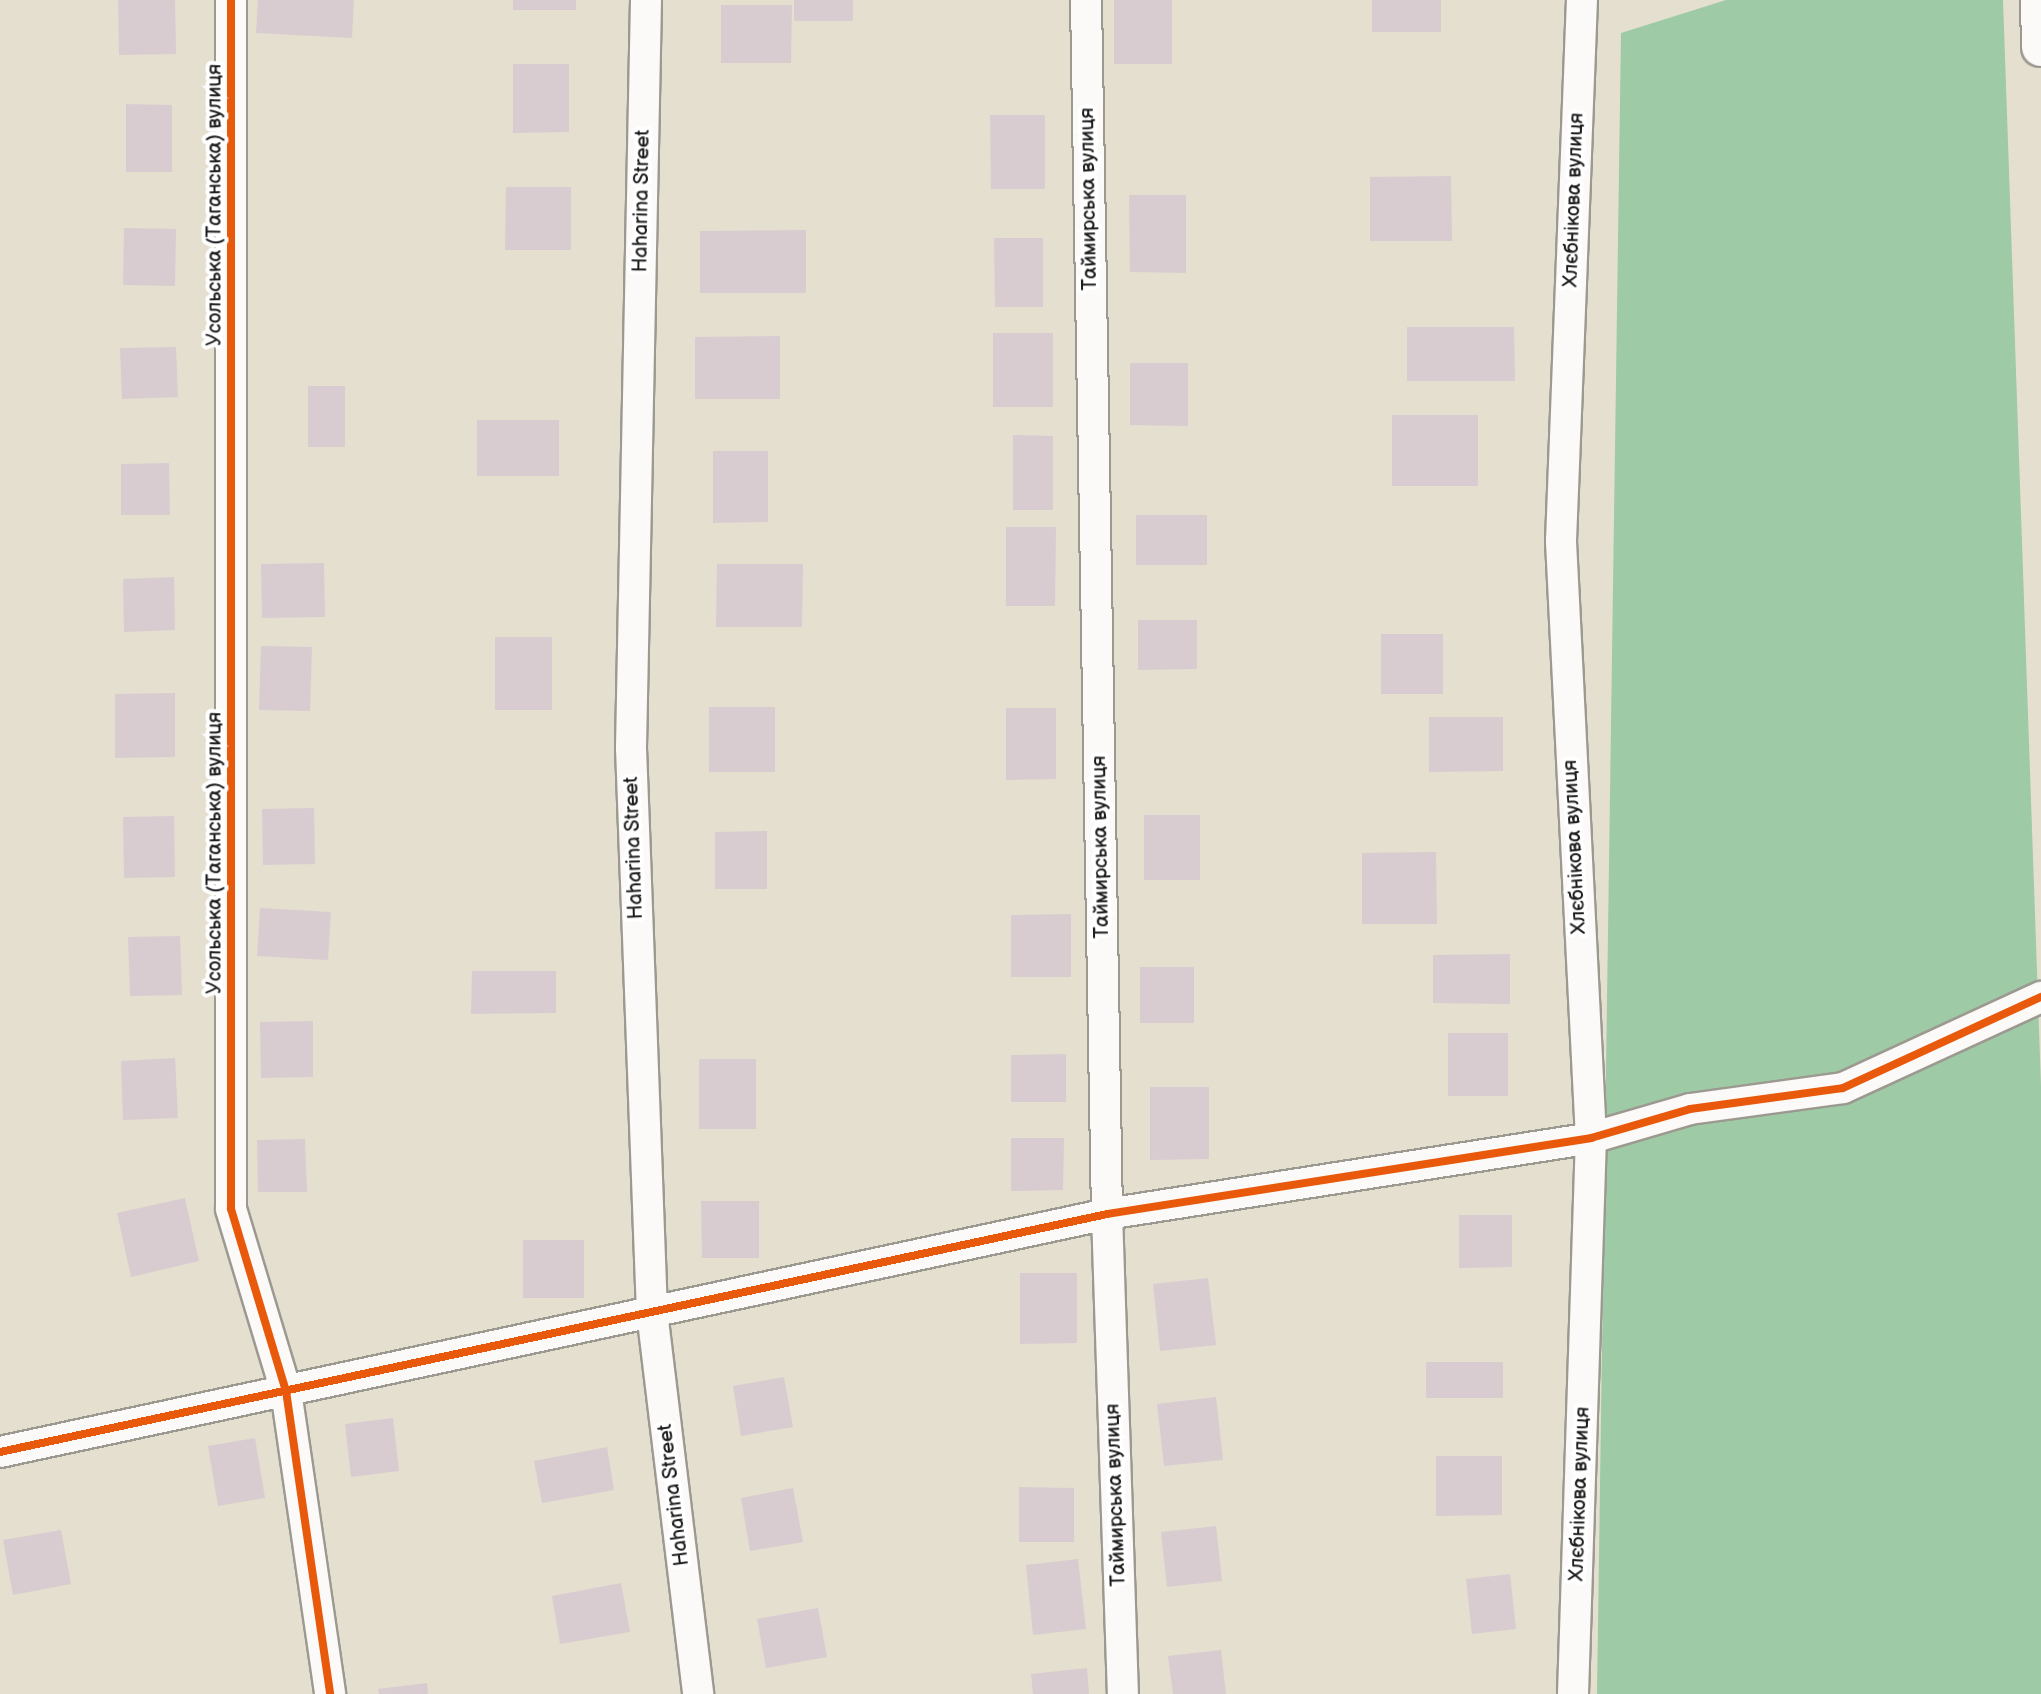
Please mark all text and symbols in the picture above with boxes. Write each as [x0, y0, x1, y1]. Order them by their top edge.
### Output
street label: Усольська (Таганська) вулиця [203, 64, 227, 346]
street label: Таймирська вулиця [1075, 107, 1103, 291]
street label: Хлєбнікова вулиця [1559, 112, 1589, 288]
street label: Haharina Street [629, 129, 655, 273]
street label: Усольська (Таганська) вулиця [203, 712, 227, 994]
street label: Таймирська вулиця [1087, 755, 1115, 939]
street label: Хлєбнікова вулиця [1558, 759, 1592, 935]
street label: Haharina Street [620, 776, 648, 920]
street label: Таймирська вулиця [1101, 1403, 1131, 1587]
street label: Хлєбнікова вулиця [1565, 1406, 1595, 1582]
street label: Haharina Street [653, 1423, 695, 1567]

